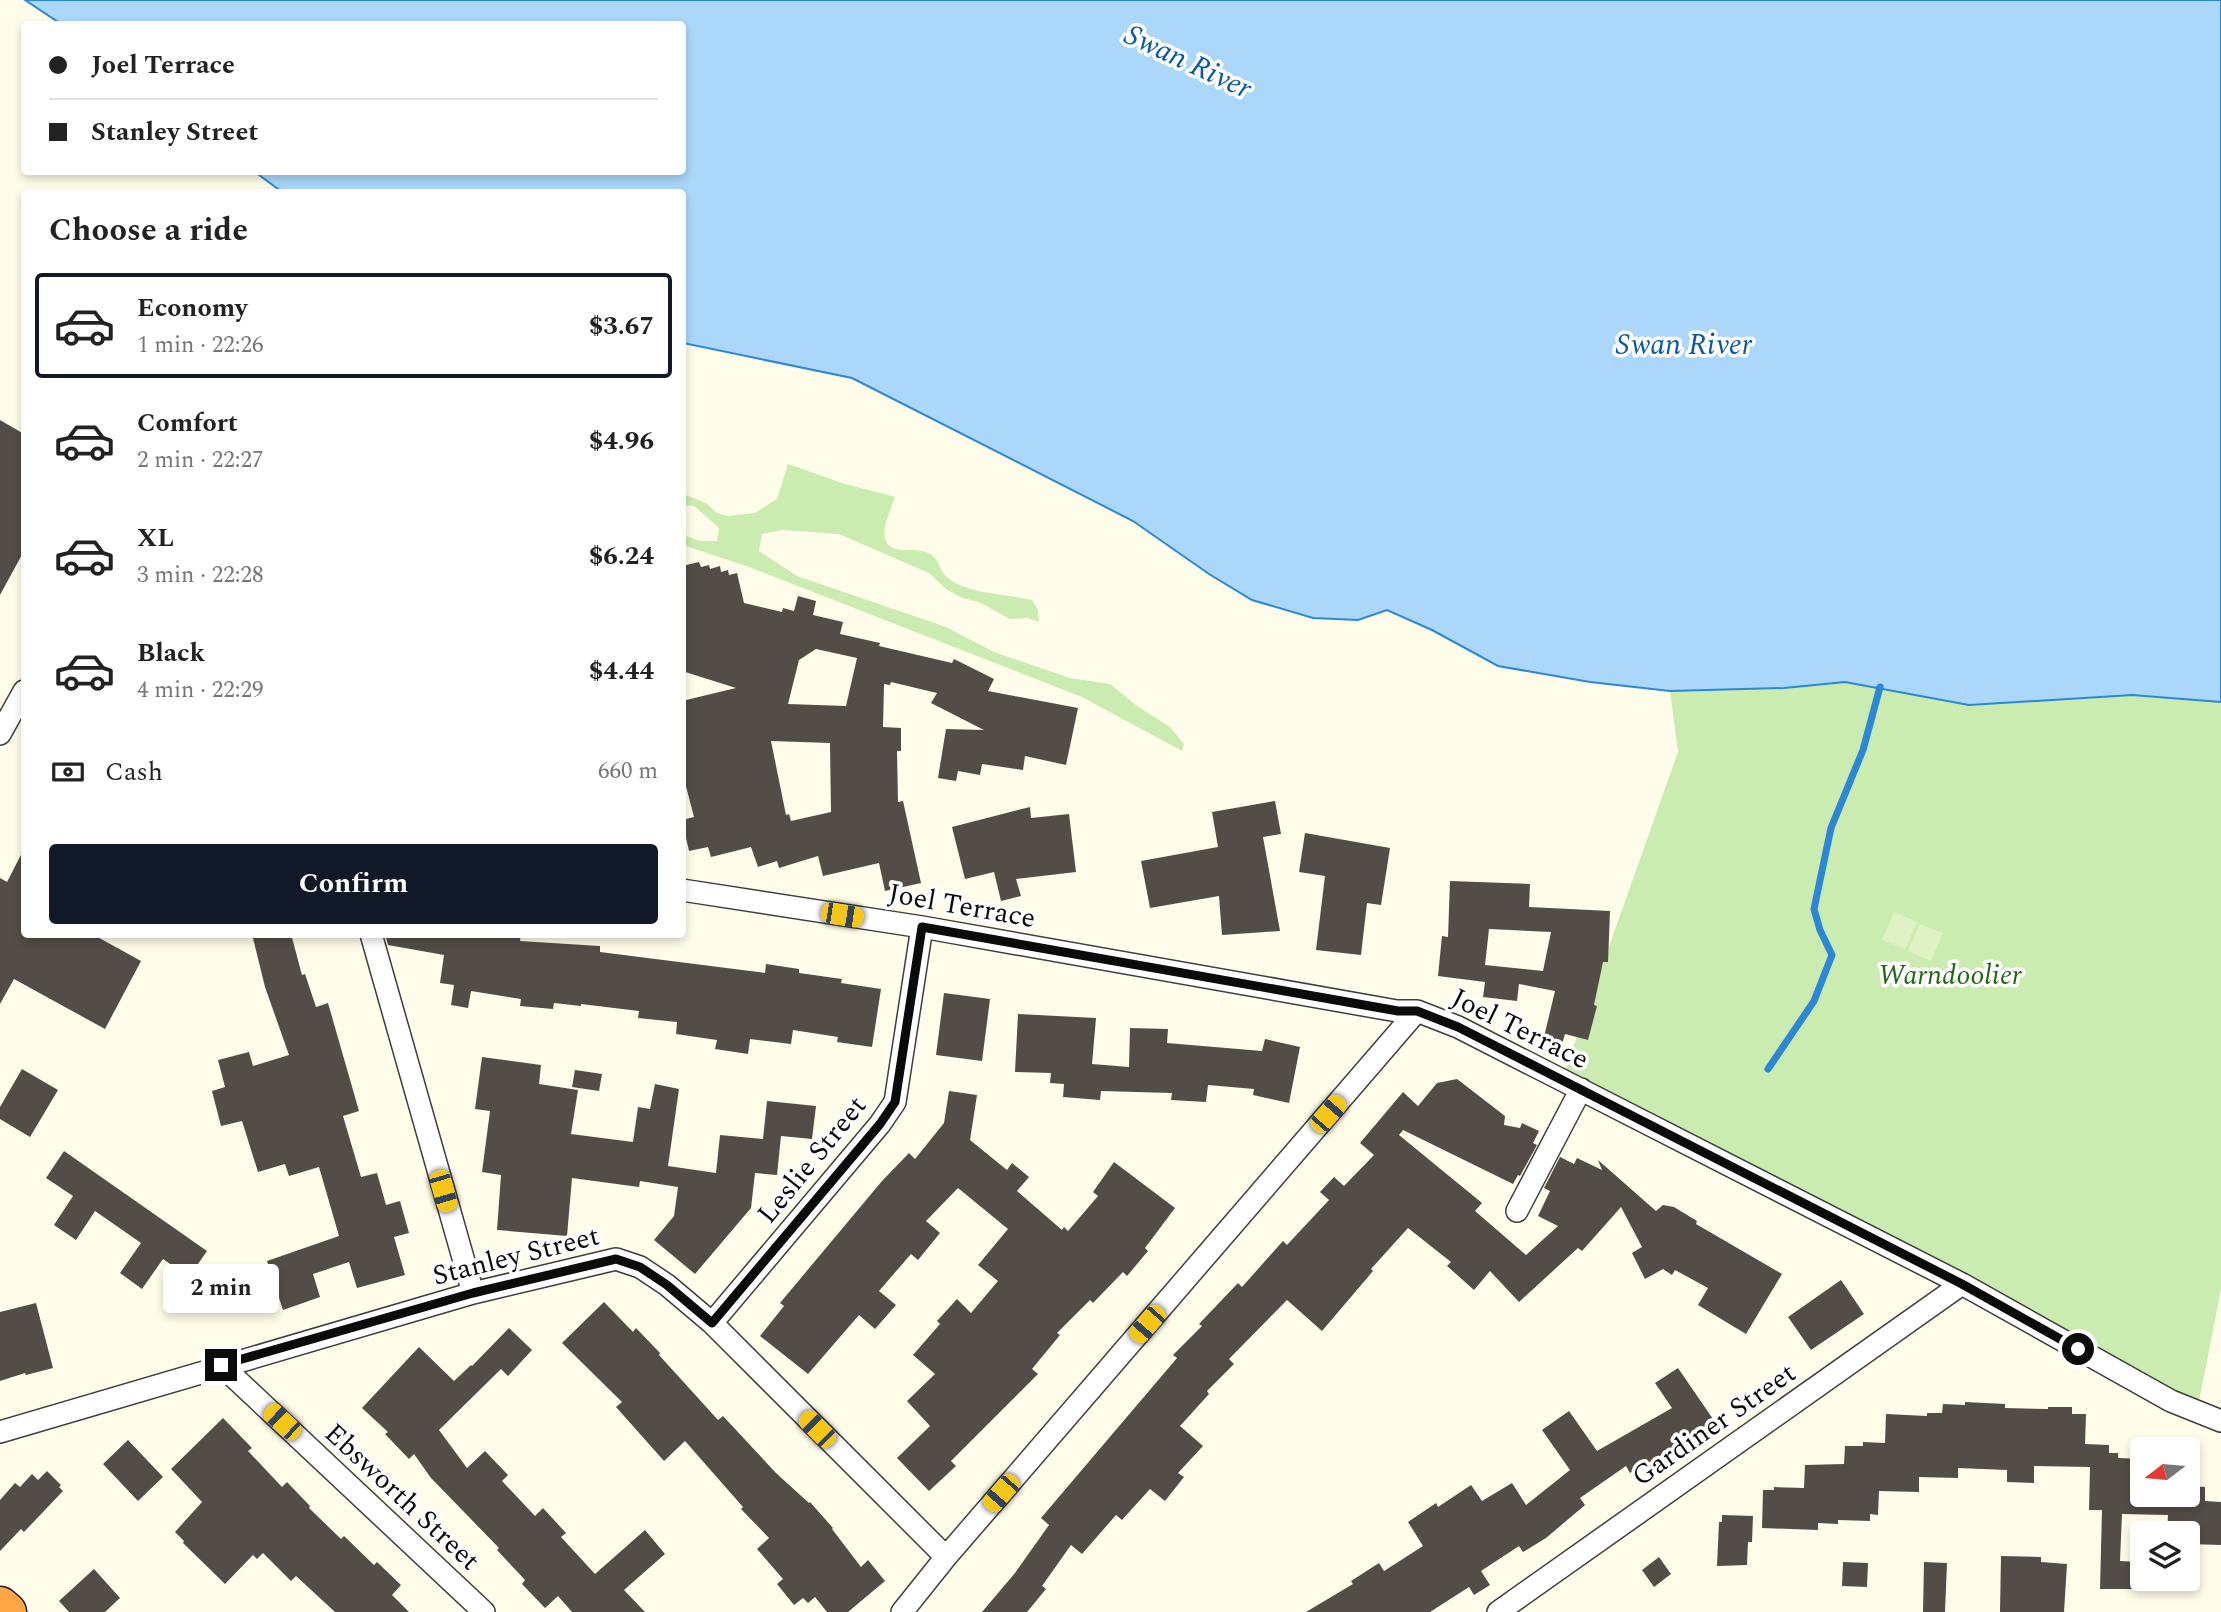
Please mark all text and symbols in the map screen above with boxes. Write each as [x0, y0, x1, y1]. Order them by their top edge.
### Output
water label: Swan River [1116, 12, 1260, 112]
text: Joel Terrace [91, 45, 235, 85]
text: Stanley Street [91, 112, 258, 152]
text: Choose a ride [49, 206, 248, 255]
text: Economy [137, 288, 247, 328]
icon: car [53, 294, 116, 357]
text: $3.67 [589, 306, 654, 346]
water label: Swan River [1616, 322, 1753, 368]
text: 1 min · 22:26 [137, 328, 264, 363]
text: Comfort [137, 403, 238, 443]
icon: car [53, 409, 116, 472]
text: $4.96 [589, 421, 654, 461]
text: 2 min · 22:27 [137, 443, 264, 478]
text: XL [137, 518, 174, 558]
icon: car [53, 524, 116, 587]
text: $6.24 [589, 536, 654, 576]
text: 3 min · 22:28 [137, 558, 264, 593]
text: Black [137, 633, 205, 673]
icon: car [53, 639, 116, 702]
text: $4.44 [589, 651, 654, 691]
text: 4 min · 22:29 [137, 673, 264, 708]
text: Cash [105, 752, 163, 792]
icon: cash [49, 753, 87, 791]
text: 660 m [598, 754, 658, 789]
button: Confirm [49, 844, 658, 924]
street label: Joel Terrace [885, 872, 1039, 940]
car [820, 901, 865, 929]
park label: Warndoolier [1878, 954, 2022, 997]
street label: Joel Terrace [1444, 977, 1596, 1081]
street label: Leslie Street [747, 1086, 877, 1234]
car [1307, 1091, 1350, 1137]
car [428, 1168, 459, 1214]
street label: Stanley Street [428, 1214, 604, 1298]
callout: 2 min [163, 1264, 279, 1312]
text: 2 min [190, 1271, 252, 1306]
car [1126, 1301, 1169, 1347]
route start [2062, 1333, 2094, 1365]
route end [205, 1349, 237, 1381]
street label: Gardiner Street [1623, 1352, 1805, 1498]
car [260, 1400, 305, 1444]
car [795, 1407, 840, 1451]
street label: Ebsworth Street [314, 1413, 490, 1581]
north arrow [2130, 1437, 2200, 1507]
map controls [2130, 1437, 2200, 1591]
car [980, 1470, 1023, 1516]
button: layers [2130, 1521, 2200, 1591]

